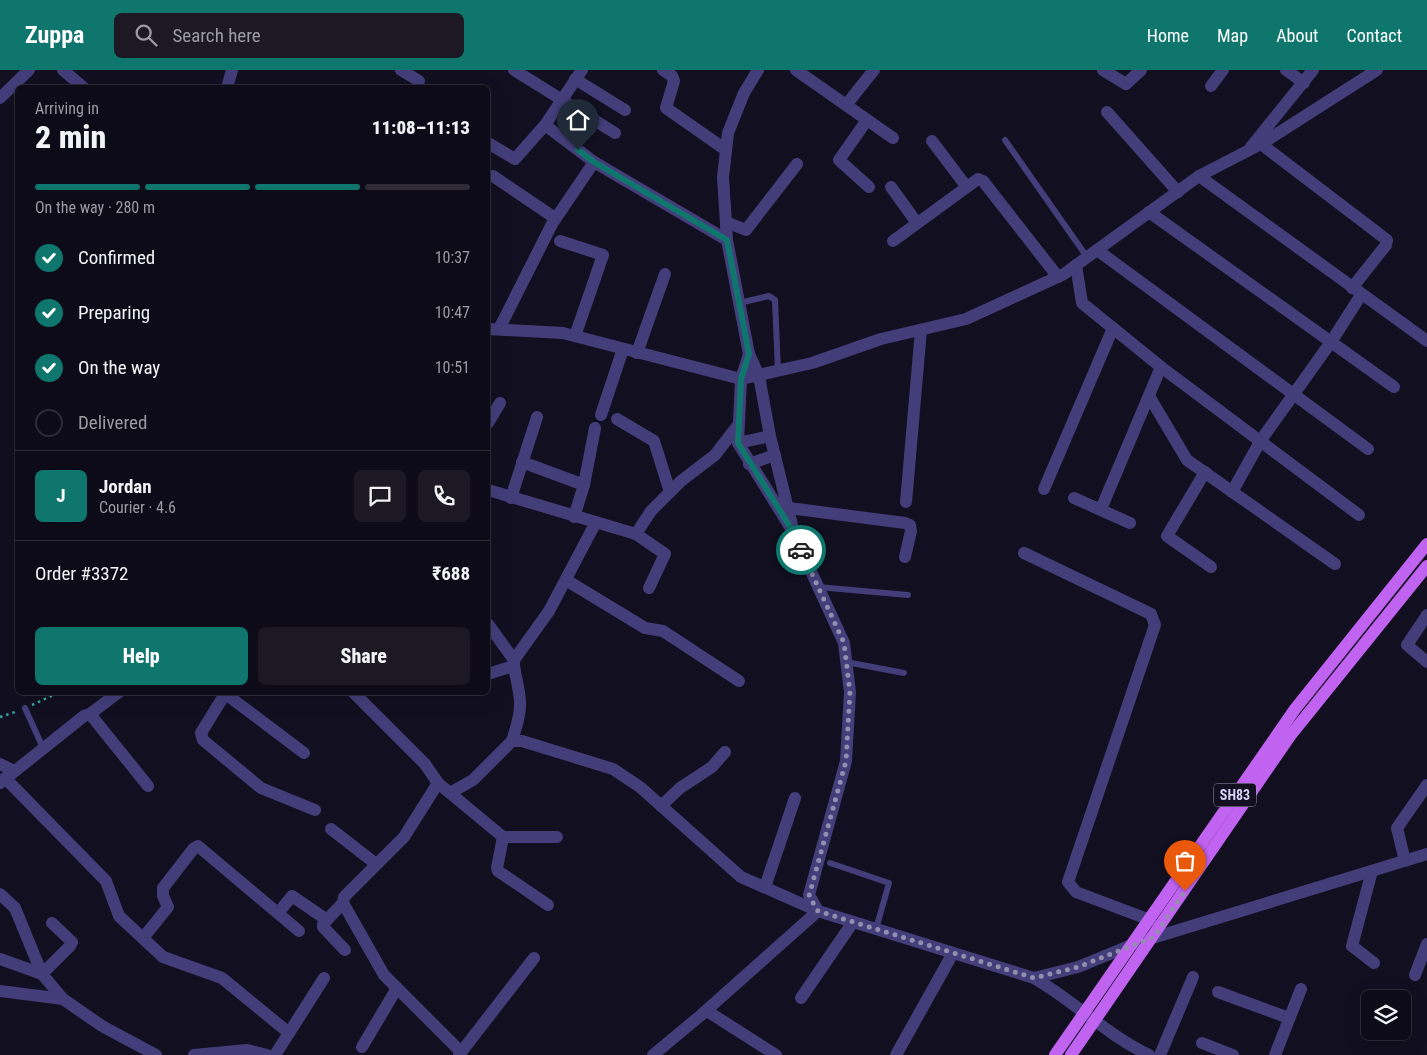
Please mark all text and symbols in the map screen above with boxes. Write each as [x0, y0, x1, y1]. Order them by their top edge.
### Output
search box [114, 13, 464, 58]
text: Zuppa [25, 21, 84, 49]
icon: search [132, 21, 160, 49]
text: Search here [172, 24, 261, 47]
text: Home [1147, 25, 1189, 46]
text: Map [1217, 25, 1248, 46]
text: About [1276, 25, 1318, 46]
text: Contact [1346, 25, 1402, 46]
text: Arriving in [35, 99, 99, 118]
pin [557, 99, 599, 150]
icon: home [564, 106, 592, 134]
text: 11:08–11:13 [372, 116, 470, 139]
text: 2 min [35, 118, 106, 156]
text: On the way · 280 m [35, 198, 155, 217]
icon: check [35, 244, 63, 272]
text: Confirmed [78, 246, 155, 269]
text: 10:37 [435, 248, 470, 267]
icon: check [35, 299, 63, 327]
text: Preparing [78, 301, 150, 324]
text: 10:47 [435, 303, 470, 322]
icon: check [35, 354, 63, 382]
text: On the way [78, 356, 160, 379]
text: 10:51 [435, 358, 470, 377]
text: Delivered [78, 411, 147, 434]
button: chat [354, 470, 406, 522]
button: phone [418, 470, 470, 522]
text: Jordan [99, 475, 152, 498]
text: J [56, 484, 66, 507]
text: Courier · 4.6 [99, 498, 176, 517]
courier [776, 525, 826, 575]
icon: car [787, 536, 815, 564]
text: Order #3372 [35, 562, 128, 585]
text: ₹688 [432, 562, 470, 585]
button: Help [35, 627, 248, 685]
button: Share [258, 627, 470, 685]
road number: SH83 [1214, 784, 1256, 806]
pin [1164, 840, 1206, 891]
icon: bag [1171, 847, 1199, 875]
map controls [1361, 990, 1411, 1040]
button: layers [1361, 990, 1411, 1040]

